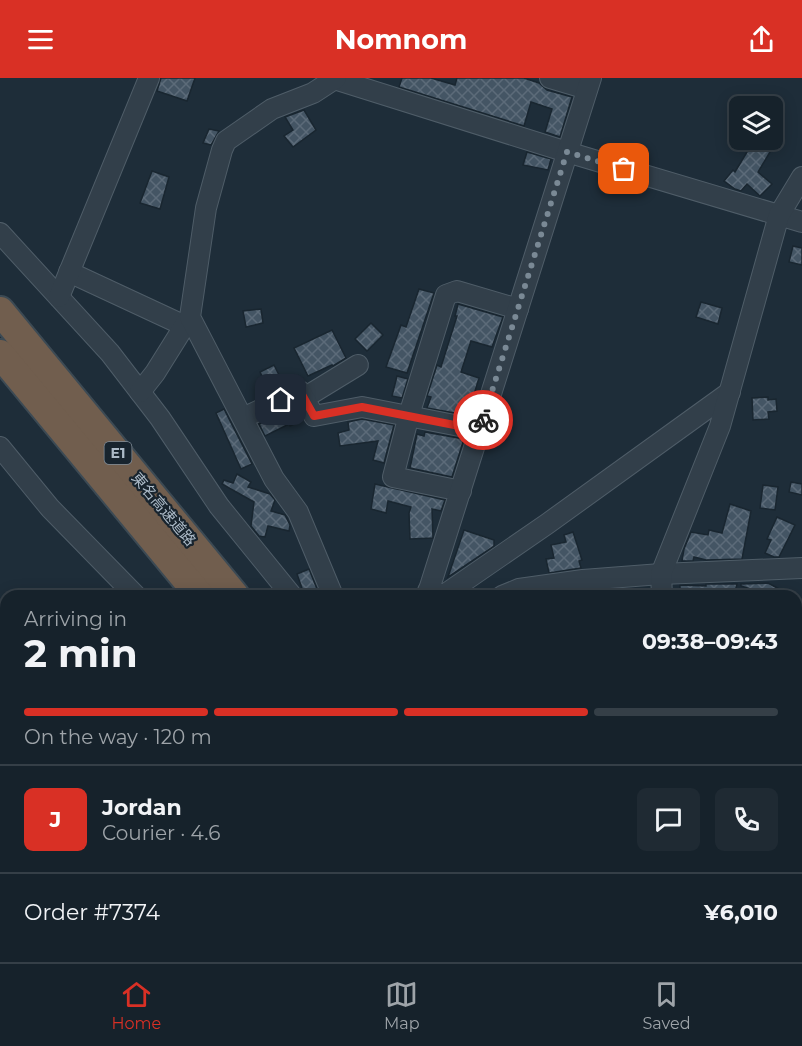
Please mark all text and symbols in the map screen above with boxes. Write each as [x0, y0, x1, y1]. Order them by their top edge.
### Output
icon: menu [24, 23, 57, 56]
text: Nomnom [335, 23, 467, 56]
icon: share [745, 23, 778, 56]
map controls [729, 96, 783, 150]
button: layers [729, 96, 783, 150]
pin [598, 143, 649, 194]
icon: bag [607, 152, 640, 185]
pin [255, 374, 306, 425]
icon: home [264, 383, 297, 416]
courier [453, 390, 513, 450]
icon: bike [467, 404, 500, 437]
road number: E1 [104, 442, 132, 464]
street label: 東名高速道路 [128, 468, 200, 550]
text: Arriving in [24, 607, 127, 631]
text: 09:38–09:43 [642, 628, 778, 655]
text: 2 min [24, 629, 138, 677]
text: On the way · 120 m [24, 725, 212, 749]
button: chat [637, 788, 700, 851]
button: phone [715, 788, 778, 851]
text: Jordan [102, 794, 182, 821]
text: J [50, 806, 61, 833]
text: Courier · 4.6 [102, 821, 220, 845]
text: Order #7374 [24, 899, 160, 926]
text: ¥6,010 [704, 899, 778, 926]
tab: Home [111, 978, 161, 1033]
tab: Map [384, 978, 420, 1033]
tab: Saved [642, 978, 691, 1033]

